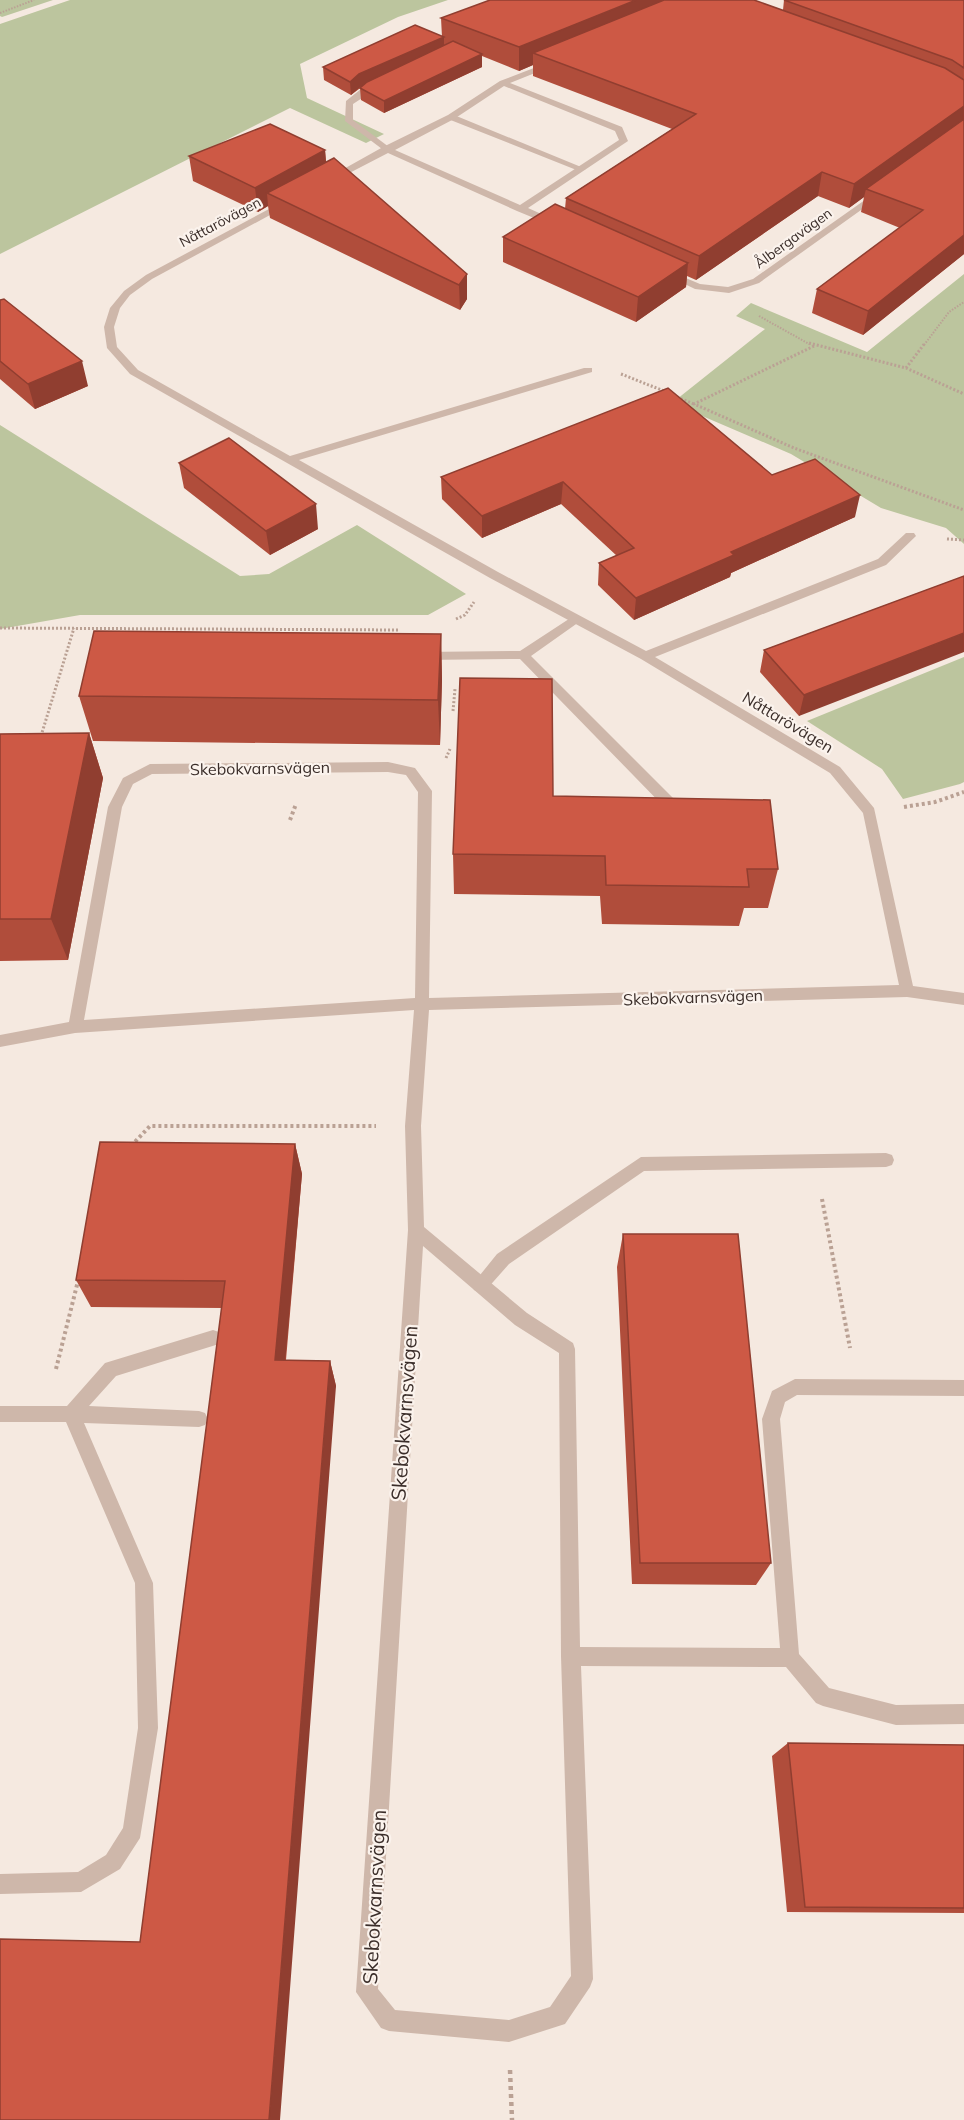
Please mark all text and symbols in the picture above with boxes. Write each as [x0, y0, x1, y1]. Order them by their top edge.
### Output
street label: Nåttarövägen [176, 193, 264, 251]
street label: Ålbergavägen [751, 204, 835, 272]
street label: Nåttarövägen [739, 687, 837, 757]
street label: Skebokvarnsvägen [190, 757, 330, 779]
street label: Skebokvarnsvägen [623, 985, 763, 1009]
street label: Skebokvarnsvägen [385, 1325, 423, 1501]
street label: Skebokvarnsvägen [357, 1809, 391, 1985]

